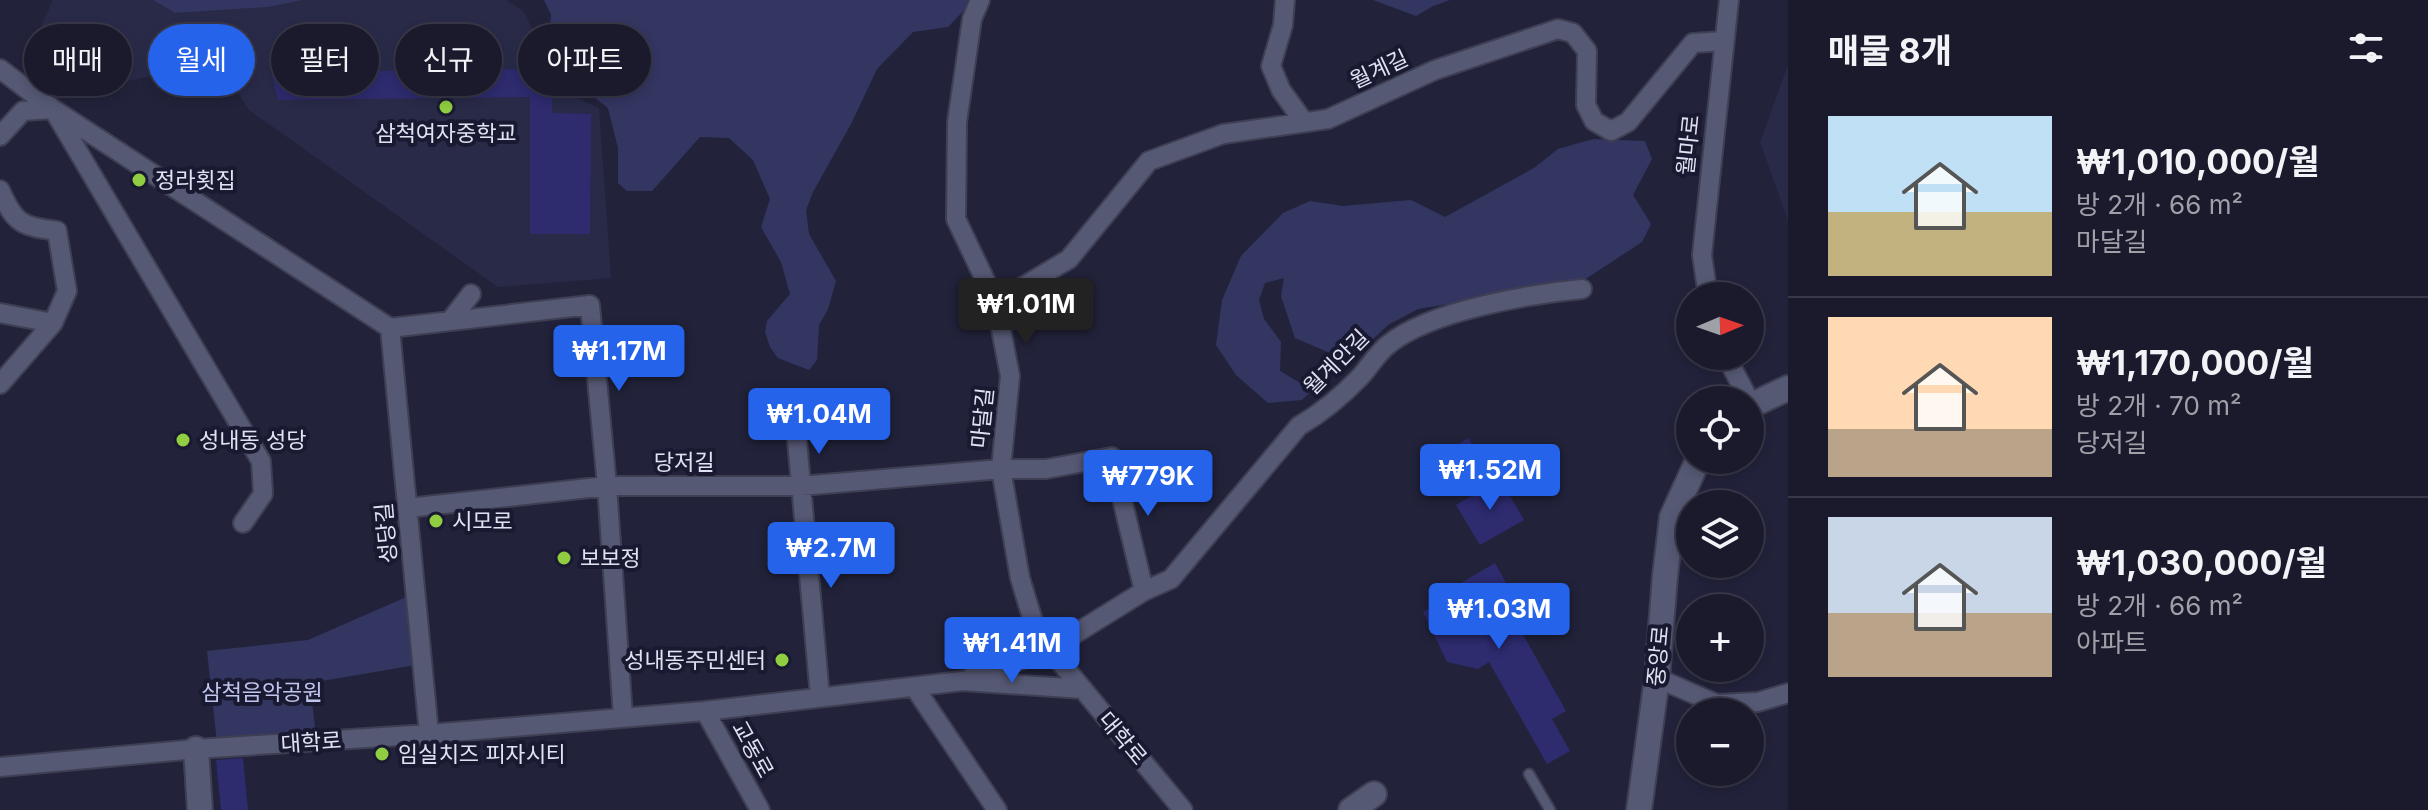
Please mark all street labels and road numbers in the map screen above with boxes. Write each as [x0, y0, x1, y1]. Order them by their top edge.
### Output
street label: 월계길 [1346, 44, 1412, 94]
street label: 월마로 [1672, 113, 1704, 177]
street label: 월계안길 [1298, 324, 1374, 400]
street label: 마달길 [966, 386, 998, 450]
street label: 당저길 [654, 449, 714, 475]
street label: 성당길 [370, 502, 402, 564]
street label: 중앙로 [1642, 625, 1674, 687]
street label: 대학로 [1094, 706, 1152, 770]
street label: 교동로 [727, 716, 779, 782]
street label: 대학로 [280, 727, 342, 757]

